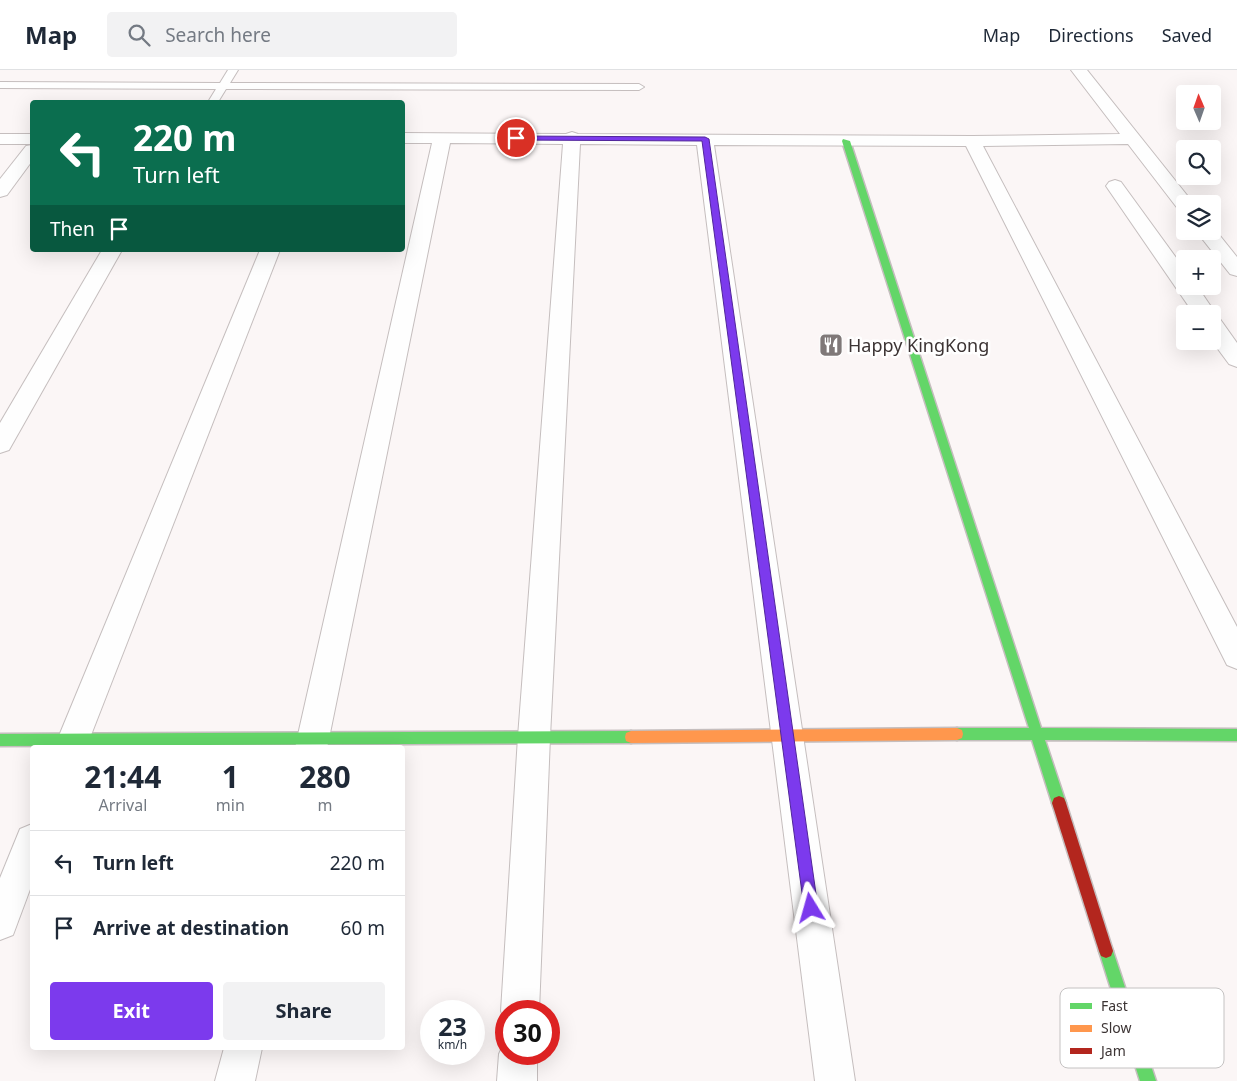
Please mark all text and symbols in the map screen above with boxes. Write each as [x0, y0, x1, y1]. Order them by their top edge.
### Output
search box [107, 12, 457, 57]
text: Map [25, 18, 77, 51]
icon: search [125, 21, 153, 49]
text: Search here [165, 22, 271, 48]
text: Map [983, 23, 1020, 47]
text: Directions [1048, 23, 1134, 47]
text: Saved [1162, 23, 1212, 47]
north arrow [1176, 85, 1221, 130]
map controls [1176, 85, 1221, 350]
text: 220 m [133, 114, 236, 161]
pin [495, 117, 537, 159]
icon: left [50, 120, 115, 185]
icon: arrive [502, 124, 530, 152]
button: search [1176, 140, 1221, 185]
text: Turn left [133, 159, 220, 189]
button: layers [1176, 195, 1221, 240]
icon: arrive [105, 215, 133, 243]
text: Then [50, 216, 95, 242]
button: + [1176, 250, 1221, 295]
button: − [1176, 305, 1221, 350]
restaurant icon: Happy KingKong [818, 332, 844, 358]
place label: Happy KingKong [848, 333, 989, 357]
text: 21:44 [84, 756, 161, 797]
text: 1 [222, 756, 239, 797]
text: 280 [299, 756, 351, 797]
text: Arrival [98, 794, 147, 816]
text: min [216, 794, 245, 816]
text: m [317, 794, 332, 816]
icon: left [50, 849, 78, 877]
text: Turn left [93, 850, 174, 876]
text: 220 m [330, 850, 385, 876]
position arrow [784, 881, 836, 933]
icon: arrive [50, 914, 78, 942]
text: Arrive at destination [93, 915, 289, 941]
text: 60 m [341, 915, 385, 941]
button: Exit [50, 982, 213, 1040]
button: Share [223, 982, 385, 1040]
legend [1060, 988, 1224, 1068]
text: Fast [1101, 996, 1128, 1015]
speed limit sign: 30 [495, 1000, 560, 1065]
text: 23 [438, 1009, 467, 1043]
text: Slow [1101, 1018, 1132, 1037]
text: km/h [438, 1036, 467, 1053]
text: Jam [1099, 1041, 1126, 1060]

